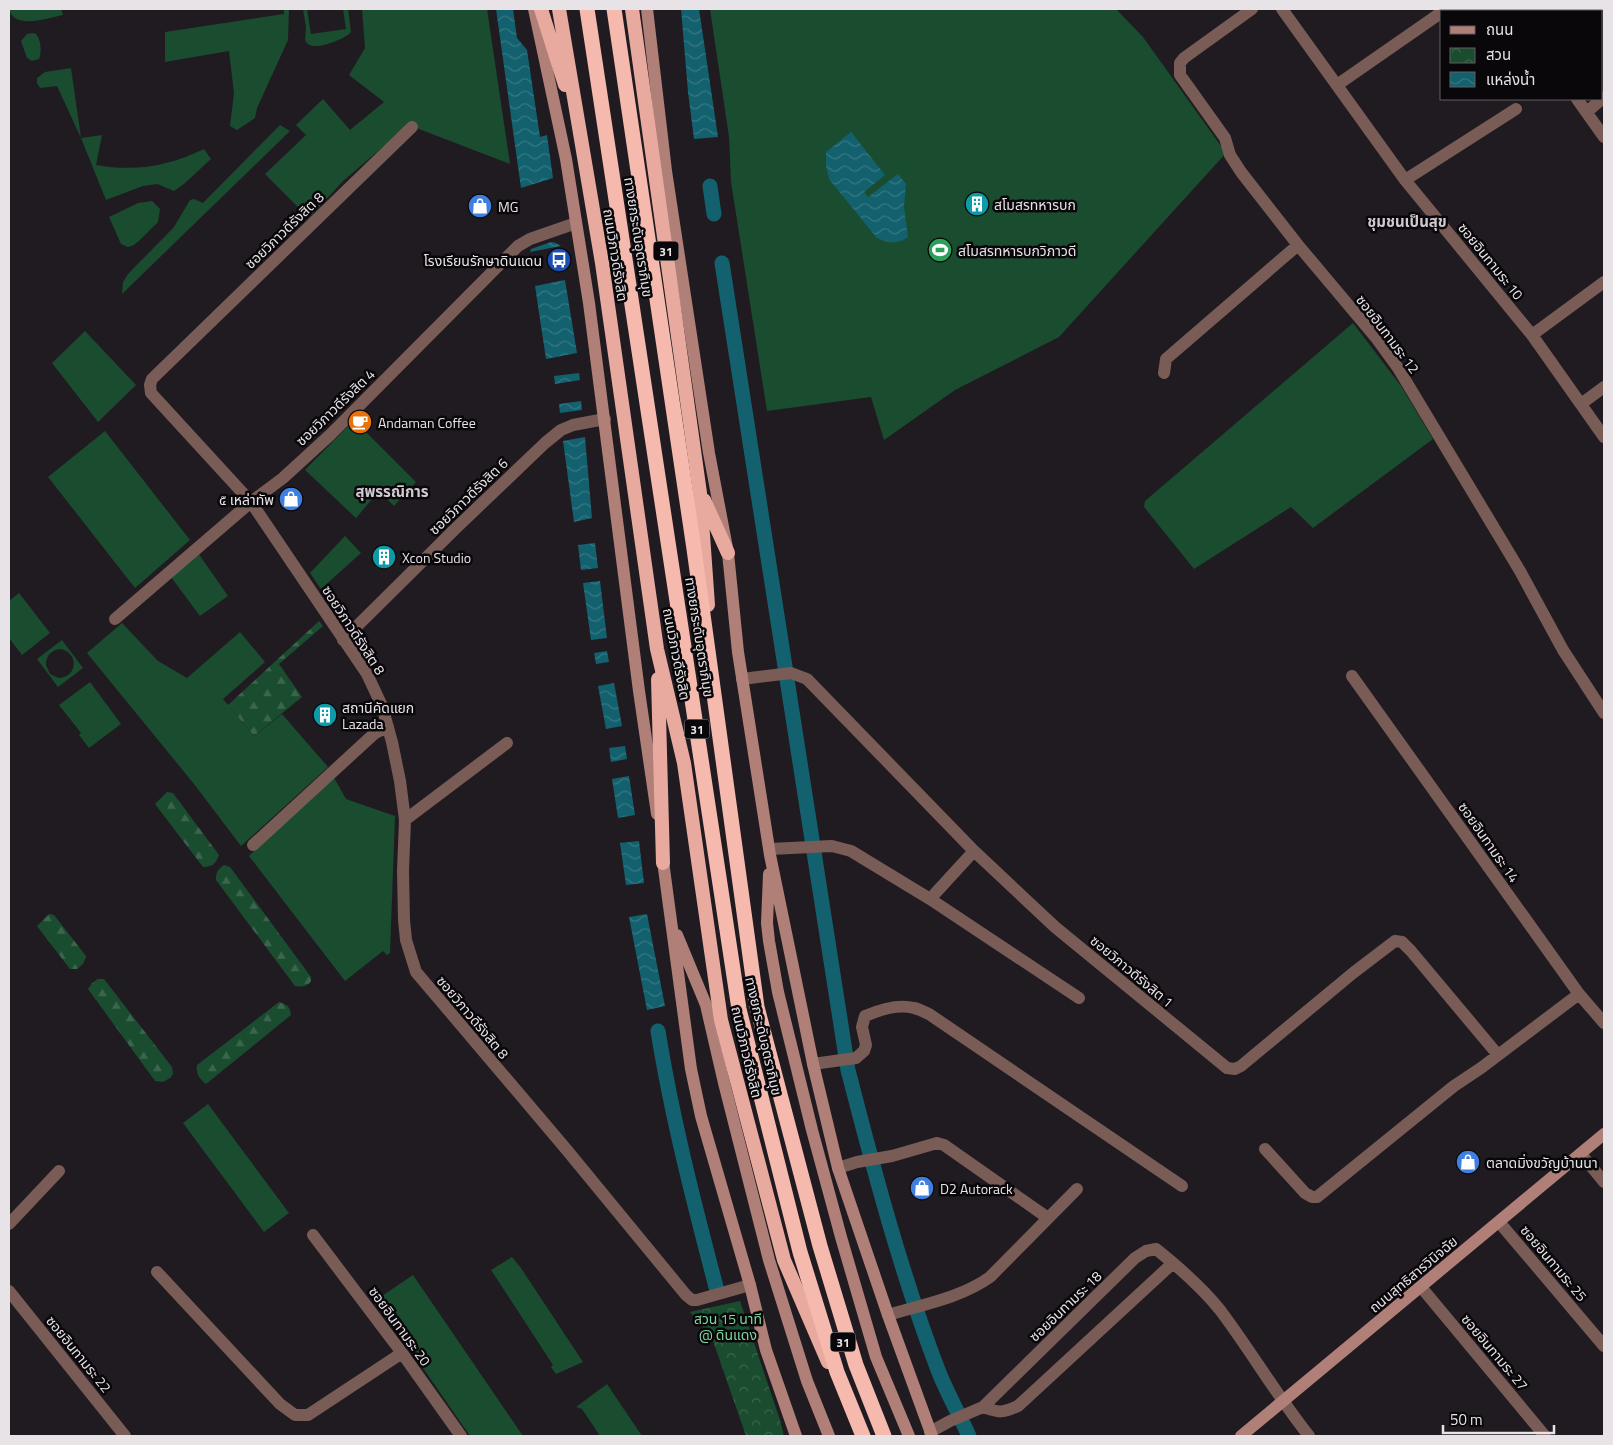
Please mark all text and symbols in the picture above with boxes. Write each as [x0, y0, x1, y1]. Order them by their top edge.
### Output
legend [1440, 10, 1603, 100]
text: ถนน [1486, 18, 1513, 41]
text: สวน [1486, 43, 1511, 66]
text: แหล่งน้ำ [1486, 68, 1535, 91]
street label: ทางยกระดับอุตราภิมุข [619, 175, 659, 299]
street label: ซอยวิภาวดีรังสิต 8 [240, 187, 328, 273]
building icon: สโมสรทหารบก [964, 191, 990, 217]
shop icon: MG [467, 193, 493, 219]
place label: สโมสรทหารบก [994, 194, 1076, 215]
place label: MG [498, 196, 518, 217]
street label: ถนนวิภาวดีรังสิต [598, 207, 634, 303]
district label: ชุมชนเป็นสุข [1367, 210, 1447, 233]
street label: ซอยอินทามระ 10 [1453, 218, 1529, 304]
sports icon: สโมสรทหารบกวิภาวดี [927, 237, 953, 263]
place label: สโมสรทหารบกวิภาวดี [958, 240, 1076, 261]
road number: 31 [654, 242, 678, 260]
bus stop icon: โรงเรียนรักษาดินแดน [546, 247, 572, 273]
place label: โรงเรียนรักษาดินแดน [424, 250, 542, 271]
street label: ซอยอินทามระ 12 [1351, 290, 1425, 378]
street label: ซอยวิภาวดีรังสิต 4 [291, 364, 379, 450]
cafe icon: Andaman Coffee [347, 409, 373, 435]
place label: Andaman Coffee [378, 412, 476, 433]
street label: ซอยวิภาวดีรังสิต 6 [424, 453, 512, 539]
district label: สุพรรณิการ [355, 480, 429, 503]
shop icon: ๕ เหล่าทัพ [278, 486, 304, 512]
place label: ๕ เหล่าทัพ [219, 489, 274, 510]
building icon: Xcon Studio [371, 544, 397, 570]
place label: Xcon Studio [402, 547, 471, 568]
street label: ทางยกระดับอุตราภิมุข [680, 575, 720, 699]
street label: ซอยวิภาวดีรังสิต 8 [317, 581, 391, 679]
street label: ถนนวิภาวดีรังสิต [658, 606, 696, 702]
place label: สถานีคัดแยก Lazada [342, 697, 414, 734]
building icon: สถานีคัดแยก Lazada [312, 702, 338, 728]
road number: 31 [684, 720, 710, 739]
street label: ซอยอินทามระ 14 [1453, 798, 1525, 887]
street label: ซอยวิภาวดีรังสิต 1 [1086, 930, 1178, 1012]
street label: ซอยวิภาวดีรังสิต 8 [432, 971, 514, 1063]
street label: ทางยกระดับอุตราภิมุข [740, 975, 788, 1097]
street label: ถนนวิภาวดีรังสิต [726, 1004, 768, 1100]
shop icon: ตลาดมิ่งขวัญบ้านนา [1455, 1149, 1481, 1175]
place label: ตลาดมิ่งขวัญบ้านนา [1486, 1152, 1598, 1173]
shop icon: D2 Autorack [909, 1175, 935, 1201]
place label: D2 Autorack [940, 1178, 1013, 1199]
street label: ซอยอินทามระ 25 [1516, 1220, 1592, 1306]
street label: ถนนสุทธิสารวินิจฉัย [1364, 1231, 1462, 1317]
street label: ซอยอินทามระ 18 [1024, 1266, 1106, 1346]
street label: ซอยอินทามระ 20 [364, 1282, 436, 1370]
park label: สวน 15 นาที @ ดินแดง [694, 1308, 762, 1345]
street label: ซอยอินทามระ 27 [1457, 1309, 1533, 1395]
street label: ซอยอินทามระ 22 [41, 1311, 117, 1397]
road number: 31 [830, 1332, 856, 1351]
scale bar [1443, 1402, 1554, 1434]
text: 50 m [1450, 1408, 1483, 1431]

